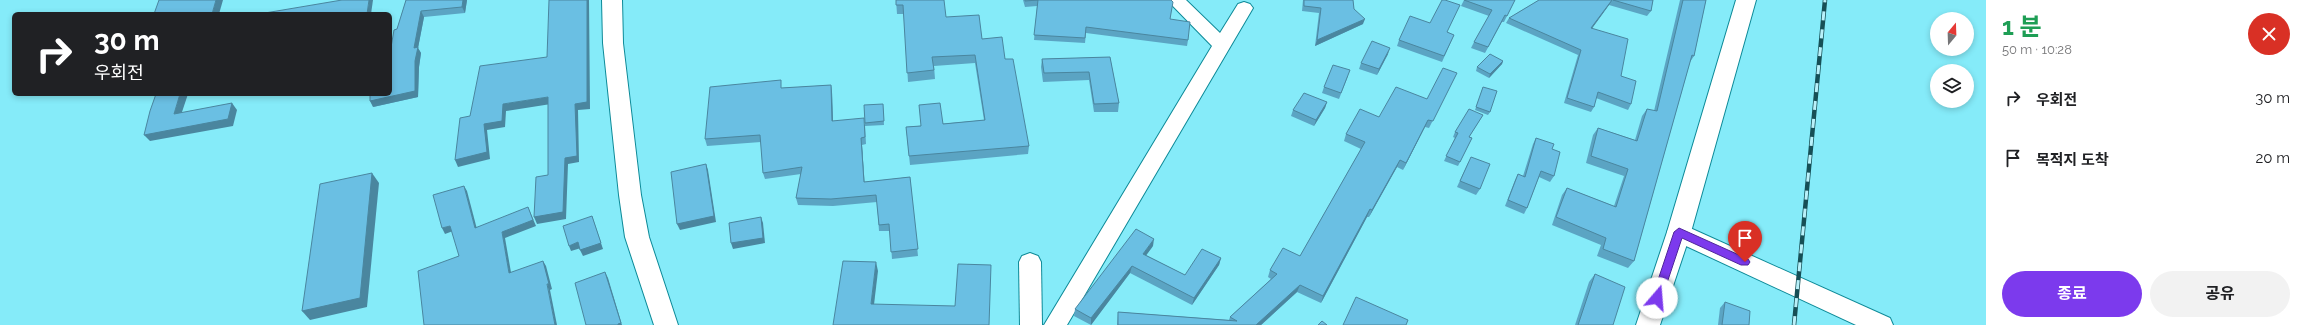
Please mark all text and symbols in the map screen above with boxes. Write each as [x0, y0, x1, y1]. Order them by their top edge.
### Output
north arrow [1930, 12, 1974, 56]
map controls [1930, 12, 1974, 108]
text: 1 분 [2002, 12, 2042, 41]
button: close [2248, 13, 2290, 55]
text: 30 m [94, 24, 160, 57]
icon: right [28, 28, 80, 80]
text: 50 m · 10:28 [2002, 42, 2072, 57]
text: 우회전 [94, 62, 144, 83]
button: layers [1930, 64, 1974, 108]
icon: right [2002, 87, 2024, 109]
text: 30 m [2255, 89, 2290, 107]
text: 우회전 [2036, 91, 2077, 109]
icon: arrive [2002, 147, 2024, 169]
text: 20 m [2255, 149, 2290, 167]
text: 목적지 도착 [2036, 151, 2109, 169]
pin [1728, 221, 1762, 262]
icon: arrive [1734, 227, 1756, 249]
button: 종료 [2002, 271, 2142, 317]
button: 공유 [2150, 271, 2290, 317]
position arrow [1636, 277, 1678, 319]

